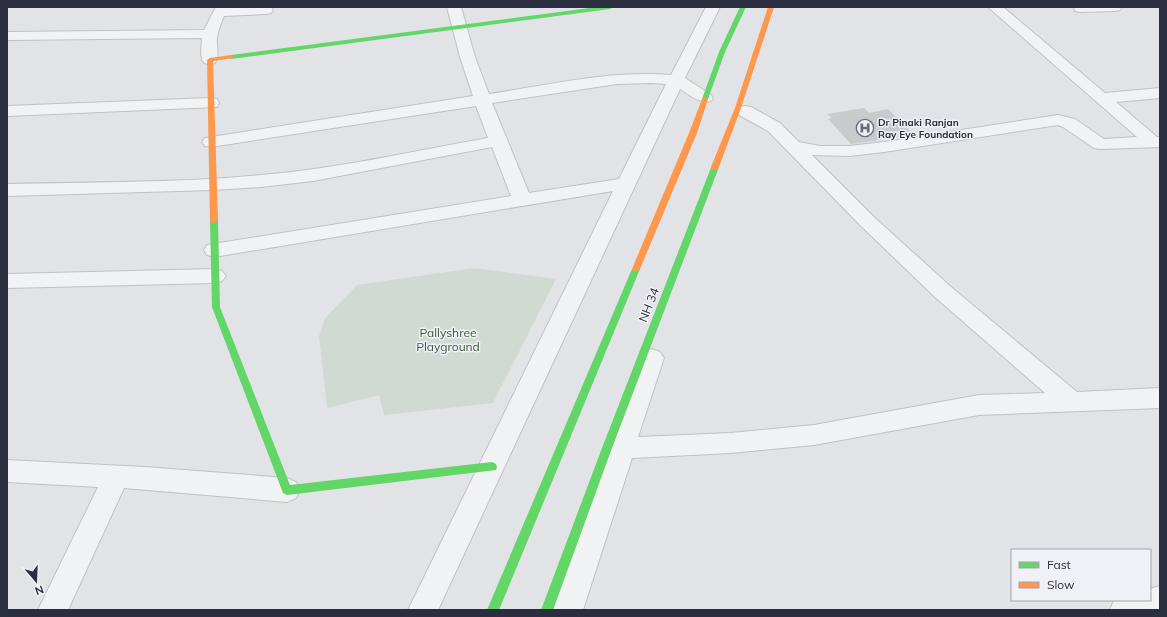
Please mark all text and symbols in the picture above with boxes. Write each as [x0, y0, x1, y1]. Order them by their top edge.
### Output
place label: Dr Pinaki Ranjan Ray Eye Foundation [878, 116, 973, 141]
hospital icon: Dr Pinaki Ranjan Ray Eye Foundation [855, 118, 875, 138]
street label: NH 34 [635, 285, 662, 324]
park label: Pallyshree Playground [416, 325, 480, 354]
legend [1011, 549, 1151, 601]
text: Fast [1047, 557, 1071, 572]
north arrow [16, 561, 56, 601]
text: Slow [1047, 577, 1075, 592]
text: N [33, 582, 45, 598]

